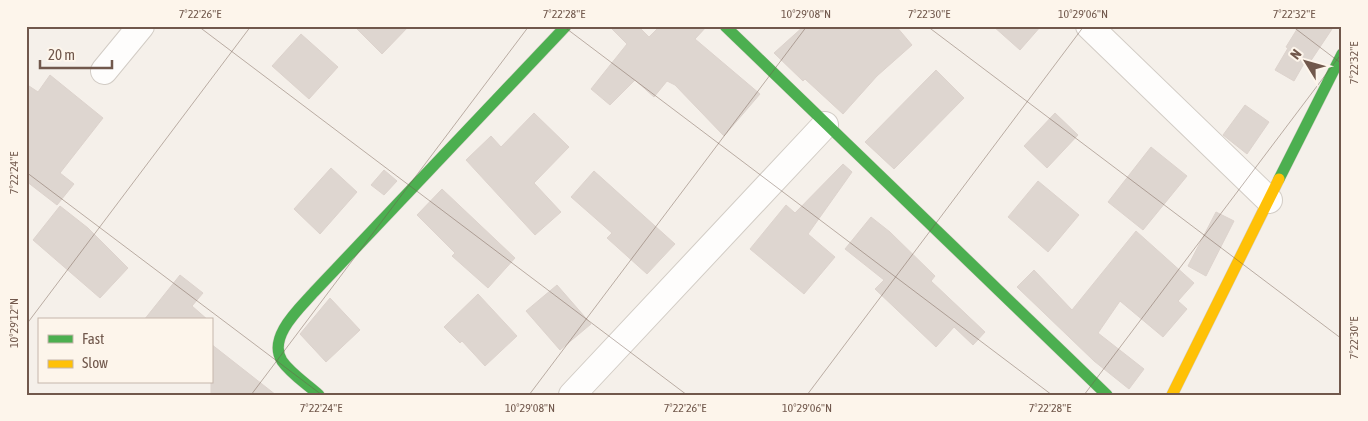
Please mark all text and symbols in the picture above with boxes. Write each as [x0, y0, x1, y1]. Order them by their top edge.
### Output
text: 7°22'26"E [179, 7, 221, 21]
text: 7°22'28"E [543, 7, 585, 21]
text: 10°29'08"N [781, 7, 831, 21]
text: 7°22'30"E [908, 7, 950, 21]
text: 10°29'06"N [1058, 7, 1108, 21]
text: 7°22'32"E [1273, 7, 1315, 21]
scale bar [40, 38, 112, 70]
north arrow [1280, 38, 1330, 88]
text: 7°22'32"E [1347, 42, 1361, 84]
text: 20 m [48, 46, 75, 63]
text: N [1287, 46, 1304, 62]
text: 7°22'24"E [7, 152, 21, 194]
text: 10°29'12"N [7, 298, 21, 348]
text: 7°22'30"E [1347, 317, 1361, 359]
legend [38, 318, 212, 384]
text: Fast [82, 330, 104, 347]
text: Slow [82, 354, 108, 371]
text: 7°22'24"E [300, 401, 342, 415]
text: 10°29'08"N [505, 401, 555, 415]
text: 7°22'26"E [664, 401, 706, 415]
text: 10°29'06"N [782, 401, 832, 415]
text: 7°22'28"E [1029, 401, 1071, 415]

